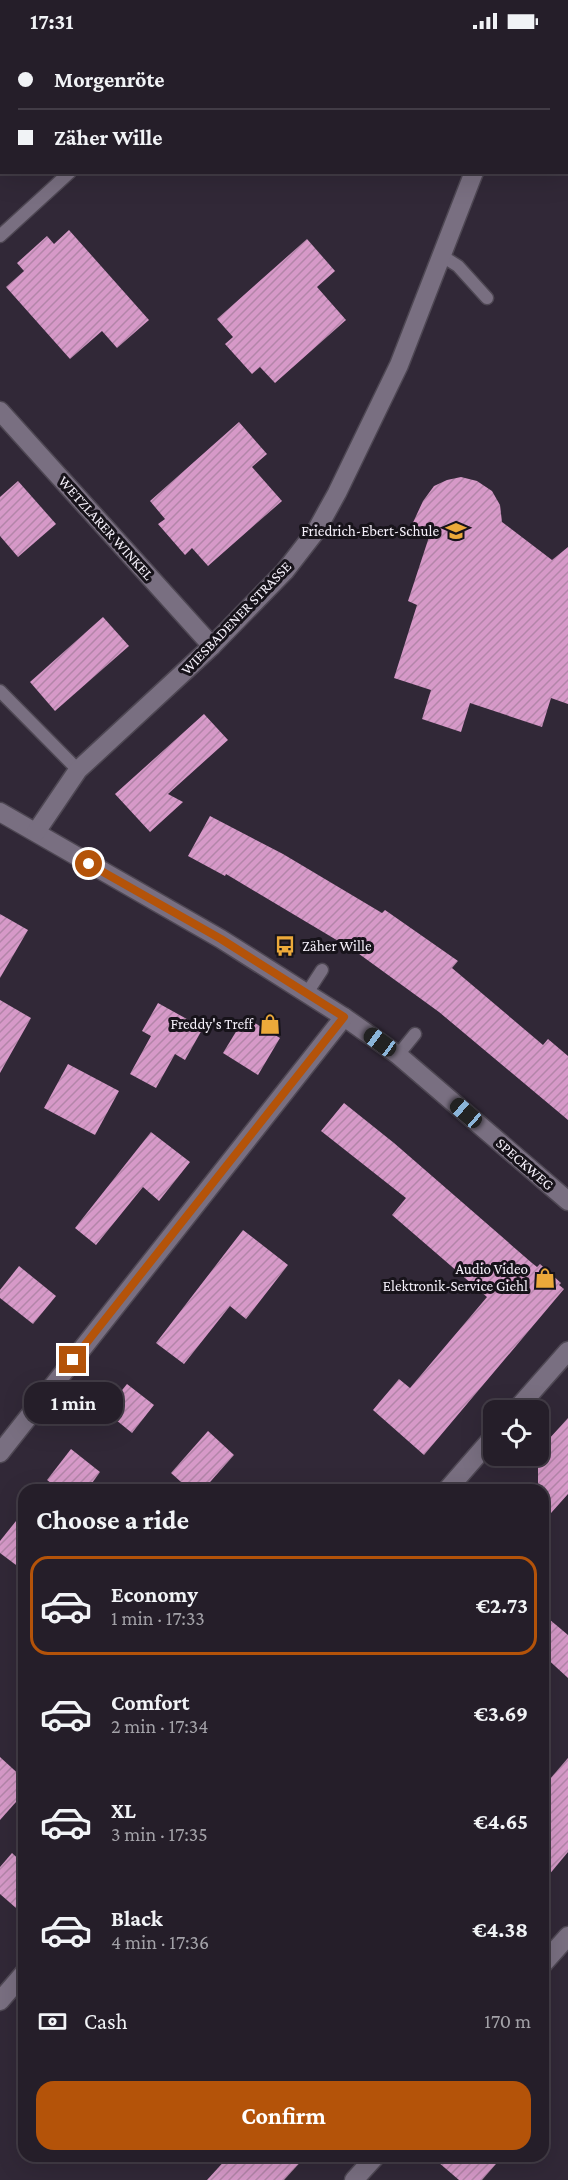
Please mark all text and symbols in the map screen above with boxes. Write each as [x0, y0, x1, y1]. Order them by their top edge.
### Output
text: 17:31 [30, 9, 74, 34]
text: Morgenröte [54, 67, 164, 92]
text: Zäher Wille [54, 125, 162, 150]
street label: WETZLARER WINKEL [55, 473, 157, 583]
school or university icon: Friedrich-Ebert-Schule [444, 519, 468, 543]
place label: Friedrich-Ebert-Schule [301, 523, 439, 539]
street label: WIESBADENER STRASSE [178, 558, 294, 678]
route start [75, 850, 102, 877]
bus stop icon: Zäher Wille [273, 934, 297, 958]
place label: Zäher Wille [302, 938, 372, 954]
shop icon: Freddy's Treff [258, 1012, 282, 1036]
place label: Freddy's Treff [171, 1016, 255, 1033]
car [360, 1024, 400, 1060]
car [447, 1094, 485, 1132]
street label: SPECKWEG [493, 1135, 557, 1193]
place label: Audio Video Elektronik-Service Giehl [383, 1261, 528, 1294]
shop icon: Audio Video Elektronik-Service Giehl [533, 1266, 557, 1290]
route end [59, 1346, 86, 1373]
callout: 1 min [23, 1381, 122, 1423]
text: 1 min [51, 1392, 96, 1414]
map controls [483, 1400, 549, 1466]
button: locate [483, 1400, 549, 1466]
text: Choose a ride [36, 1505, 189, 1535]
icon: car [39, 1579, 93, 1633]
text: Economy [111, 1582, 198, 1607]
text: €2.73 [476, 1593, 528, 1618]
text: 1 min · 17:33 [111, 1607, 205, 1629]
icon: car [39, 1687, 93, 1741]
text: Comfort [111, 1690, 189, 1715]
text: €3.69 [474, 1701, 528, 1726]
text: 2 min · 17:34 [111, 1715, 208, 1737]
icon: car [39, 1795, 93, 1849]
text: XL [111, 1798, 136, 1823]
text: €4.65 [474, 1809, 528, 1834]
text: 3 min · 17:35 [111, 1823, 208, 1845]
icon: car [39, 1903, 93, 1957]
text: Black [111, 1906, 163, 1931]
text: €4.38 [472, 1917, 528, 1942]
text: 4 min · 17:36 [111, 1931, 209, 1953]
icon: cash [36, 2005, 69, 2038]
text: Cash [84, 2009, 128, 2034]
text: 170 m [484, 2010, 531, 2032]
button: Confirm [36, 2081, 531, 2150]

